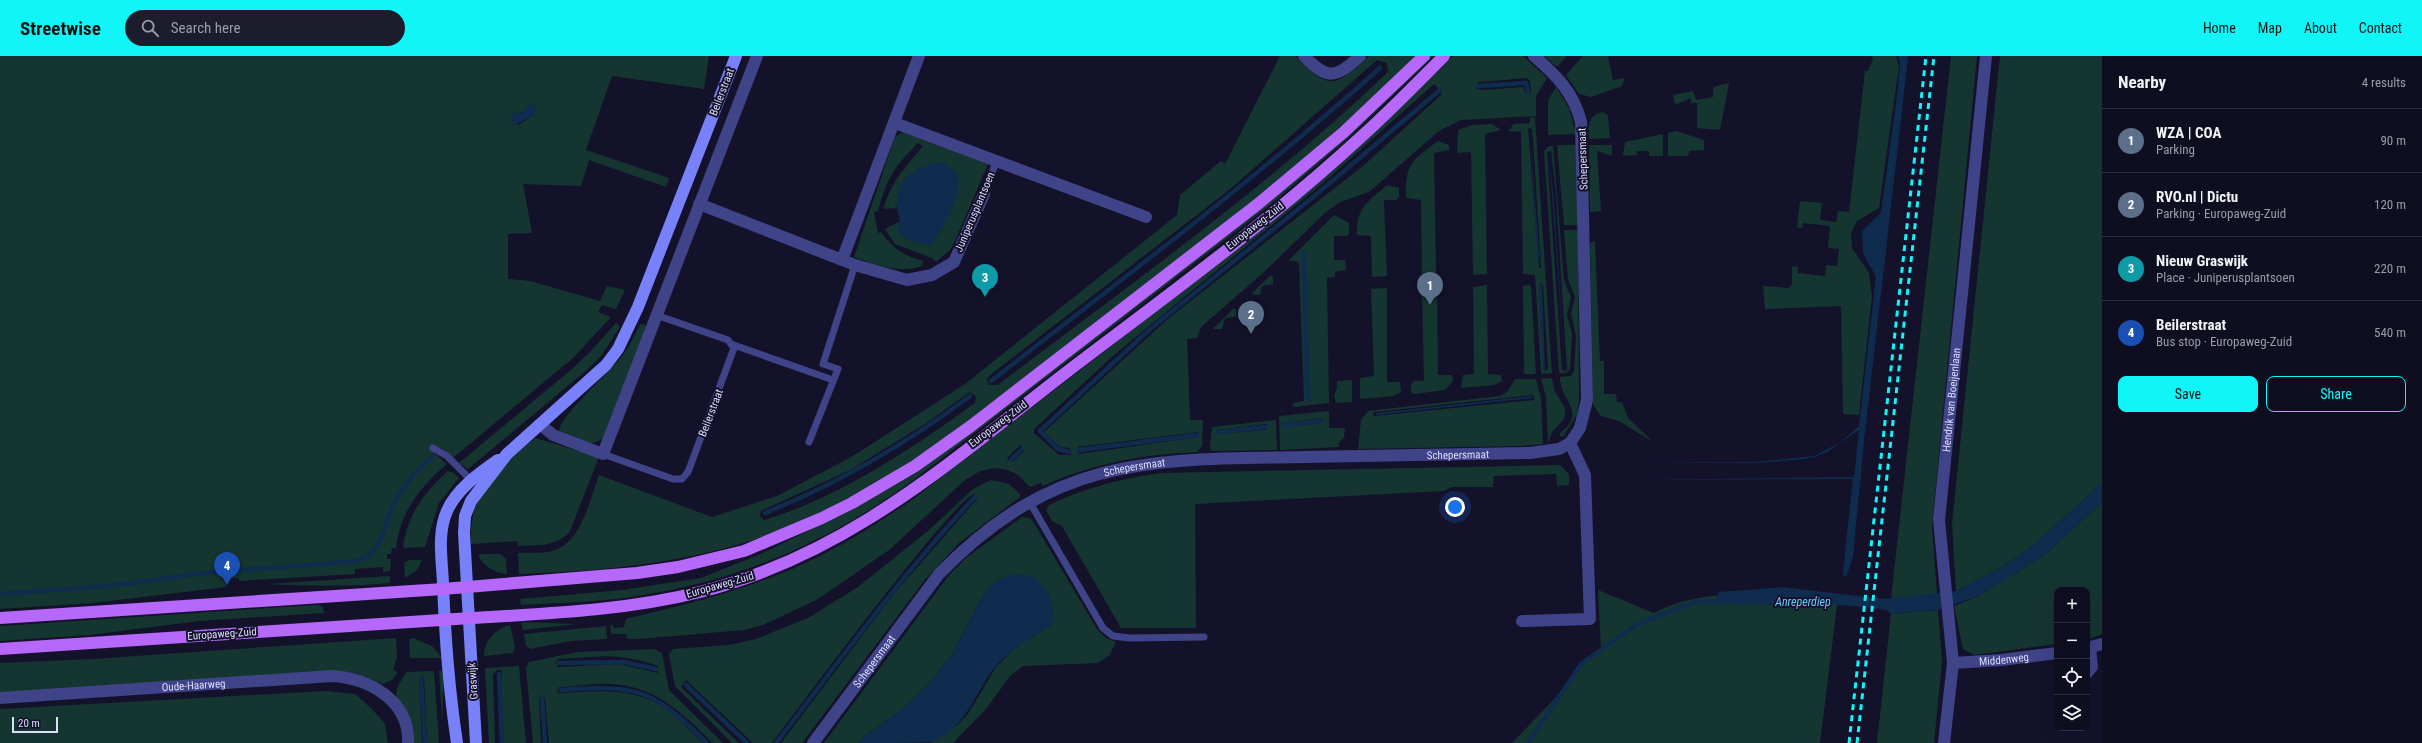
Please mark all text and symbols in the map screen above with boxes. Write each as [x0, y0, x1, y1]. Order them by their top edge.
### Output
search box [125, 10, 405, 46]
text: Streetwise [20, 17, 101, 40]
icon: search [139, 17, 161, 39]
text: Search here [171, 19, 241, 37]
text: Home [2203, 20, 2236, 36]
text: Map [2258, 20, 2282, 36]
text: About [2304, 20, 2337, 36]
text: Contact [2359, 20, 2402, 36]
street label: Beilerstraat [707, 66, 737, 118]
text: Nearby [2118, 72, 2166, 92]
text: 4 results [2362, 75, 2406, 90]
text: WZA | COA [2156, 124, 2221, 142]
street label: Schepersmaat [1575, 128, 1591, 190]
text: 1 [2128, 133, 2134, 148]
text: 90 m [2380, 133, 2406, 148]
text: Parking [2156, 142, 2195, 157]
street label: Juniperusplantsoen [952, 170, 998, 254]
text: RVO.nl | Dictu [2156, 188, 2238, 206]
text: 2 [2128, 197, 2134, 212]
text: 120 m [2374, 197, 2406, 212]
street label: Europaweg-Zuid [1224, 199, 1286, 253]
text: Parking · Europaweg-Zuid [2156, 206, 2286, 221]
text: Nieuw Graswijk [2156, 252, 2248, 270]
text: 3 [2128, 261, 2134, 276]
text: 220 m [2374, 261, 2406, 276]
pin: 3 [972, 264, 998, 297]
text: Place · Juniperusplantsoen [2156, 270, 2295, 285]
pin: 1 [1417, 272, 1443, 305]
pin: 2 [1238, 301, 1264, 334]
text: Beilerstraat [2156, 316, 2226, 334]
text: 4 [2128, 325, 2134, 340]
text: 540 m [2374, 325, 2406, 340]
text: Bus stop · Europaweg-Zuid [2156, 334, 2292, 349]
street label: Hendrik van Boeijenlaan [1939, 347, 1963, 452]
button: Save [2118, 376, 2258, 412]
button: Share [2266, 376, 2406, 412]
street label: Beilerstraat [696, 387, 726, 439]
street label: Europaweg-Zuid [966, 398, 1030, 450]
street label: Schepersmaat [1427, 447, 1489, 462]
street label: Schepersmaat [1102, 456, 1166, 479]
your location [1445, 497, 1465, 517]
pin: 4 [214, 552, 240, 585]
street label: Europaweg-Zuid [685, 569, 755, 601]
map controls [2054, 587, 2090, 731]
button: + [2054, 587, 2090, 623]
water label: Anreperdiep [1774, 595, 1831, 609]
button: − [2054, 623, 2090, 659]
street label: Europaweg-Zuid [187, 625, 257, 643]
street label: Schepersmaat [850, 632, 898, 690]
street label: Middenweg [1979, 650, 2030, 668]
button: locate [2054, 659, 2090, 695]
street label: Graswijk [465, 662, 481, 700]
street label: Oude-Haarweg [161, 677, 226, 694]
button: layers [2054, 695, 2090, 731]
scale bar [12, 715, 58, 734]
text: 20 m [18, 717, 40, 730]

